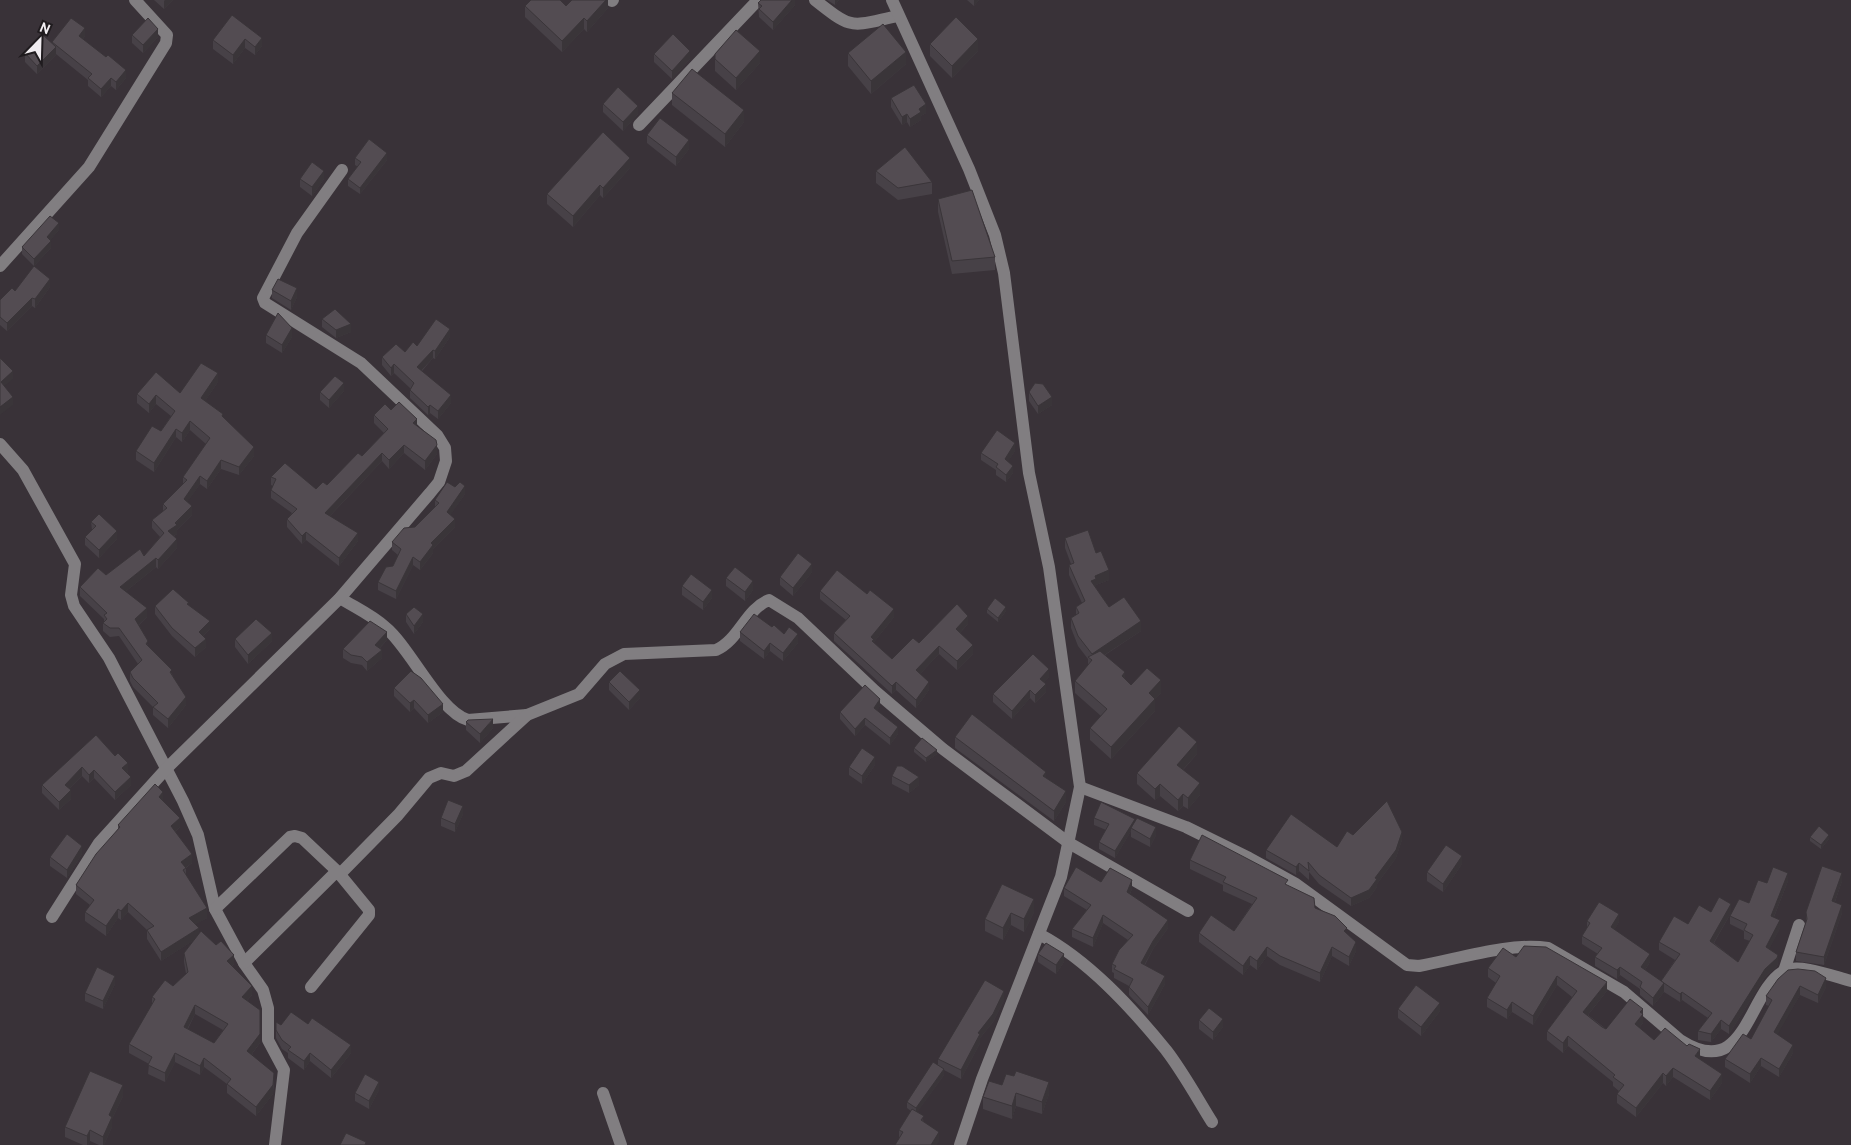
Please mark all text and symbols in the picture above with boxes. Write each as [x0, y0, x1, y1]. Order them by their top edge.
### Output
north arrow [15, 15, 65, 65]
text: N [37, 20, 52, 39]

